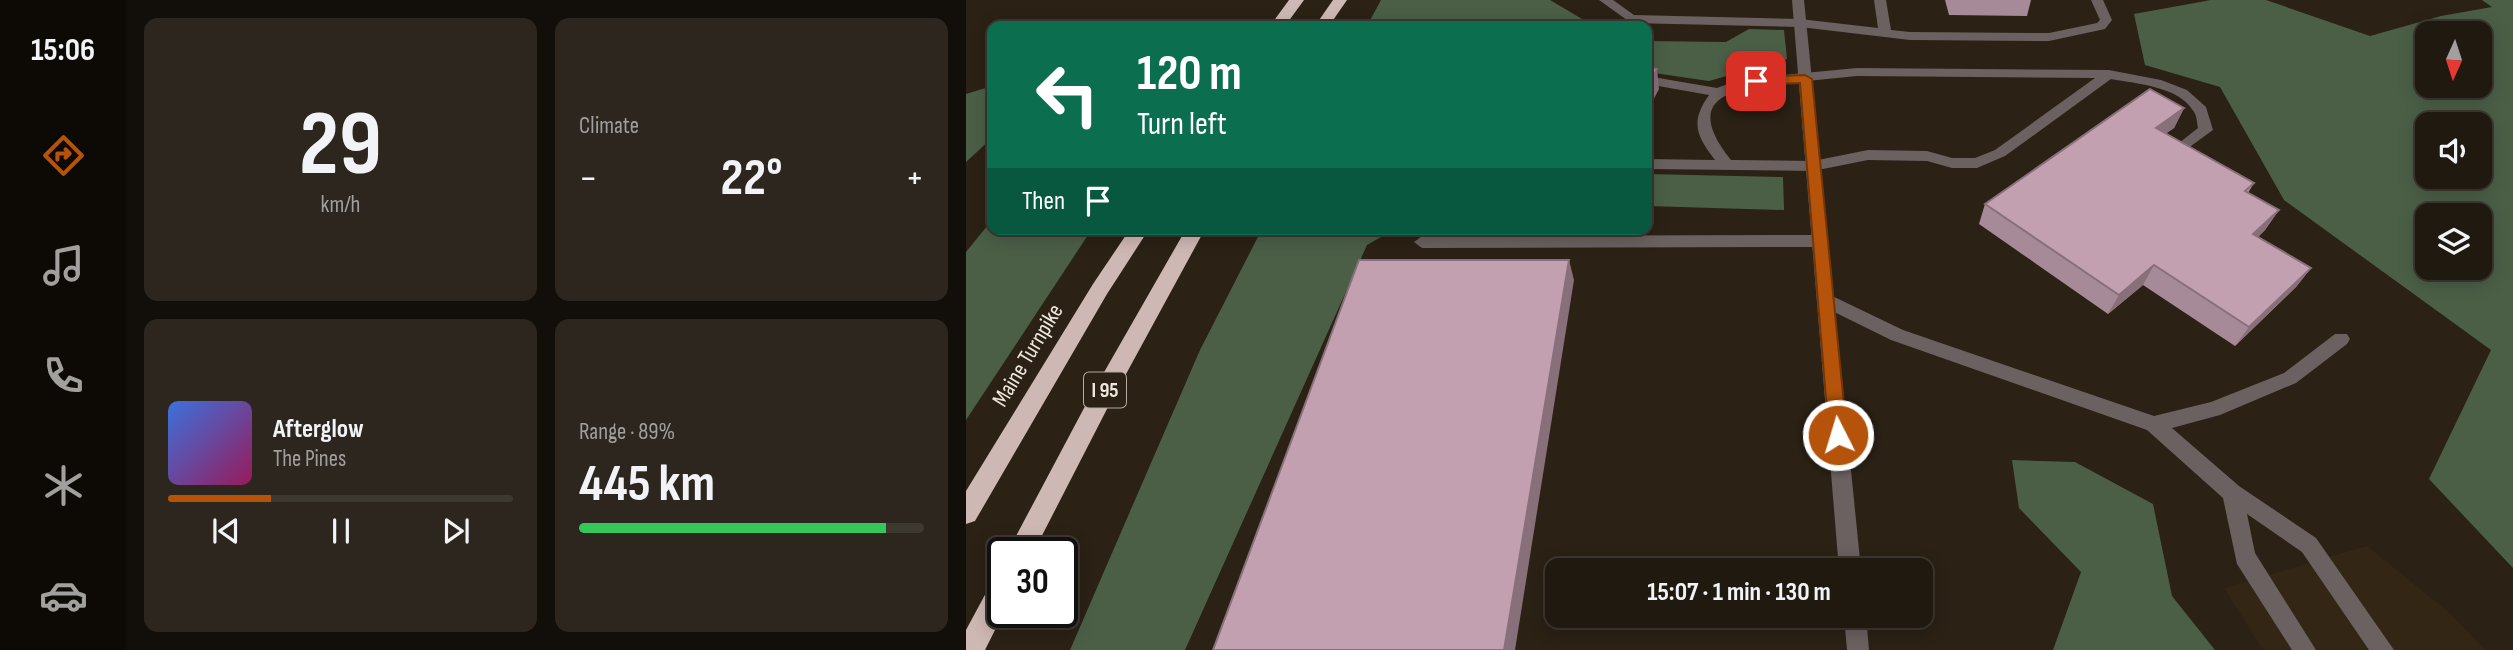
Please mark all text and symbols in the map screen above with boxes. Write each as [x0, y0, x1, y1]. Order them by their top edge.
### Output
north arrow [2415, 21, 2492, 98]
map controls [2415, 21, 2492, 280]
text: 15:06 [31, 31, 95, 70]
text: 120 m [1137, 45, 1242, 104]
icon: left [1022, 49, 1113, 140]
pin [1726, 51, 1786, 111]
icon: arrive [1737, 62, 1775, 100]
text: 29 [299, 91, 382, 200]
text: Turn left [1137, 105, 1227, 144]
text: Climate [579, 112, 639, 140]
button: sound [2415, 112, 2492, 189]
icon: directions [39, 131, 88, 180]
text: 22° [720, 147, 783, 210]
text: − [579, 156, 598, 201]
text: + [905, 156, 924, 201]
icon: arrive [1079, 182, 1117, 220]
text: Then [1022, 186, 1065, 217]
text: km/h [321, 191, 360, 219]
button: layers [2415, 203, 2492, 280]
icon: music [39, 241, 88, 290]
street label: Maine Turnpike [986, 299, 1069, 412]
icon: phone [39, 351, 88, 400]
road number: I 95 [1084, 372, 1126, 408]
position arrow [1801, 398, 1875, 472]
text: Afterglow [273, 414, 364, 445]
text: Range · 89% [579, 418, 675, 446]
text: The Pines [273, 445, 346, 473]
text: 445 km [579, 453, 715, 516]
icon: climate [39, 461, 88, 510]
icon: previous [207, 512, 245, 550]
icon: pause [322, 512, 360, 550]
icon: next [437, 512, 475, 550]
speed limit sign: 30 [987, 537, 1078, 628]
icon: car [39, 571, 88, 620]
text: 15:07 · 1 min · 130 m [1647, 577, 1831, 608]

